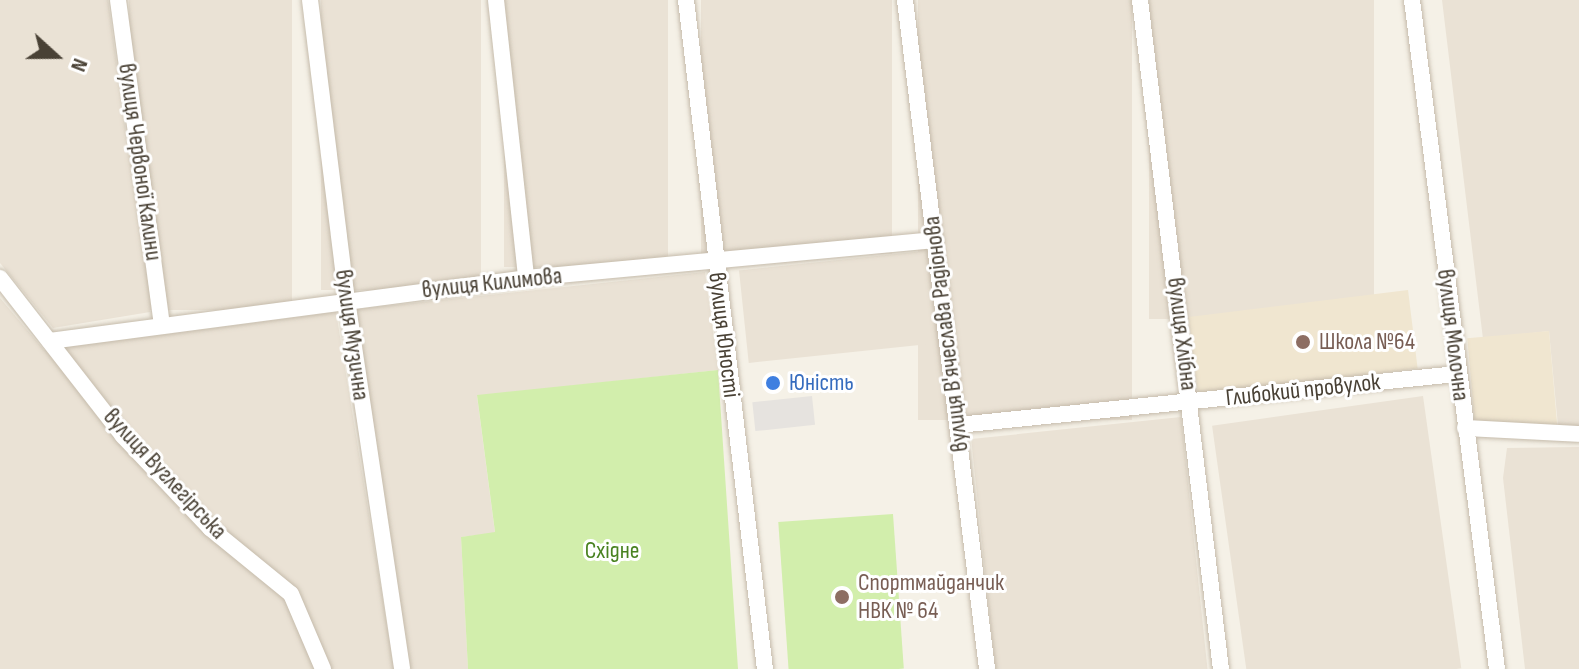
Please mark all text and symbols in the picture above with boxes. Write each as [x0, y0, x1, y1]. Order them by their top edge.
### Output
north arrow [16, 16, 96, 96]
text: N [64, 54, 94, 75]
street label: вулиця Червоної Калини [112, 62, 168, 262]
street label: вулиця В'ячеслава Радіонова [917, 214, 975, 454]
street label: вулиця Килимова [420, 261, 564, 305]
street label: вулиця Музична [329, 268, 375, 402]
street label: вулиця Молочна [1431, 268, 1475, 402]
street label: вулиця Юності [702, 271, 746, 399]
street label: вулиця Хлібна [1161, 276, 1203, 392]
place label: Школа №64 [1319, 328, 1415, 356]
marker: Школа №64 [1294, 333, 1312, 351]
street label: Глибокий провулок [1224, 368, 1382, 412]
place label: Юність [789, 369, 854, 397]
marker: Юність [764, 374, 782, 392]
street label: вулиця Вуглегірська [97, 403, 233, 545]
park label: Східне [585, 537, 639, 565]
place label: Спортмайданчик НВК № 64 [858, 569, 1004, 625]
marker: Спортмайданчик НВК № 64 [833, 588, 851, 606]

